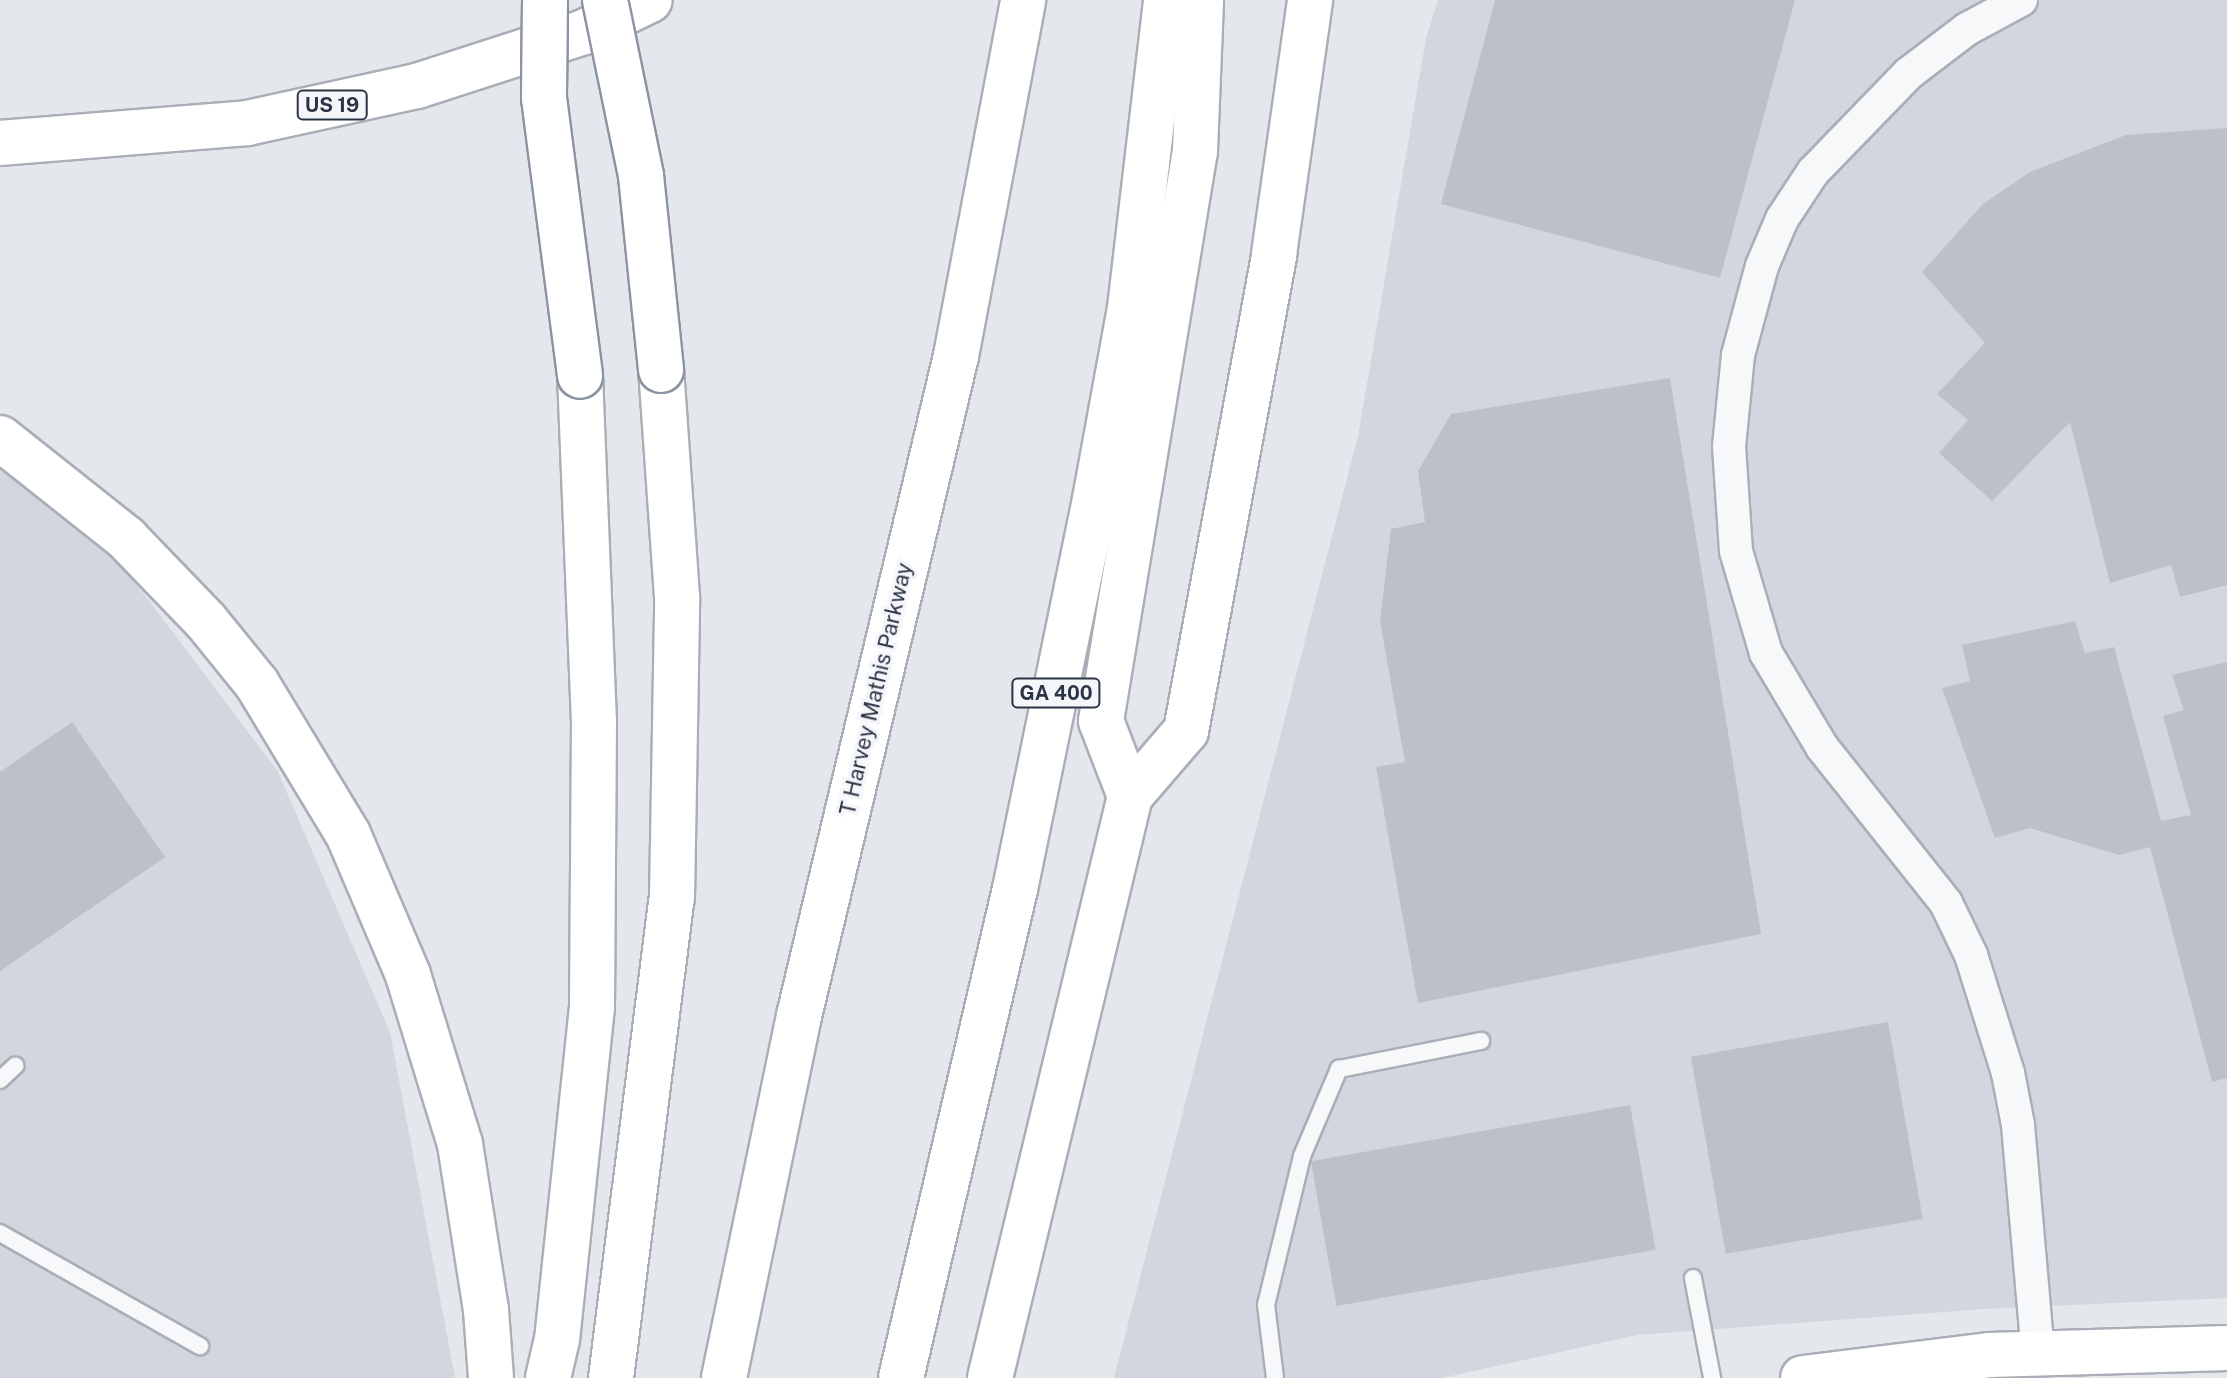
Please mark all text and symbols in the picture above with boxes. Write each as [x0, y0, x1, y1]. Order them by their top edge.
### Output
road number: US 19 [296, 89, 368, 121]
street label: T Harvey Mathis Parkway [834, 560, 918, 818]
road number: GA 400 [1010, 677, 1102, 709]

